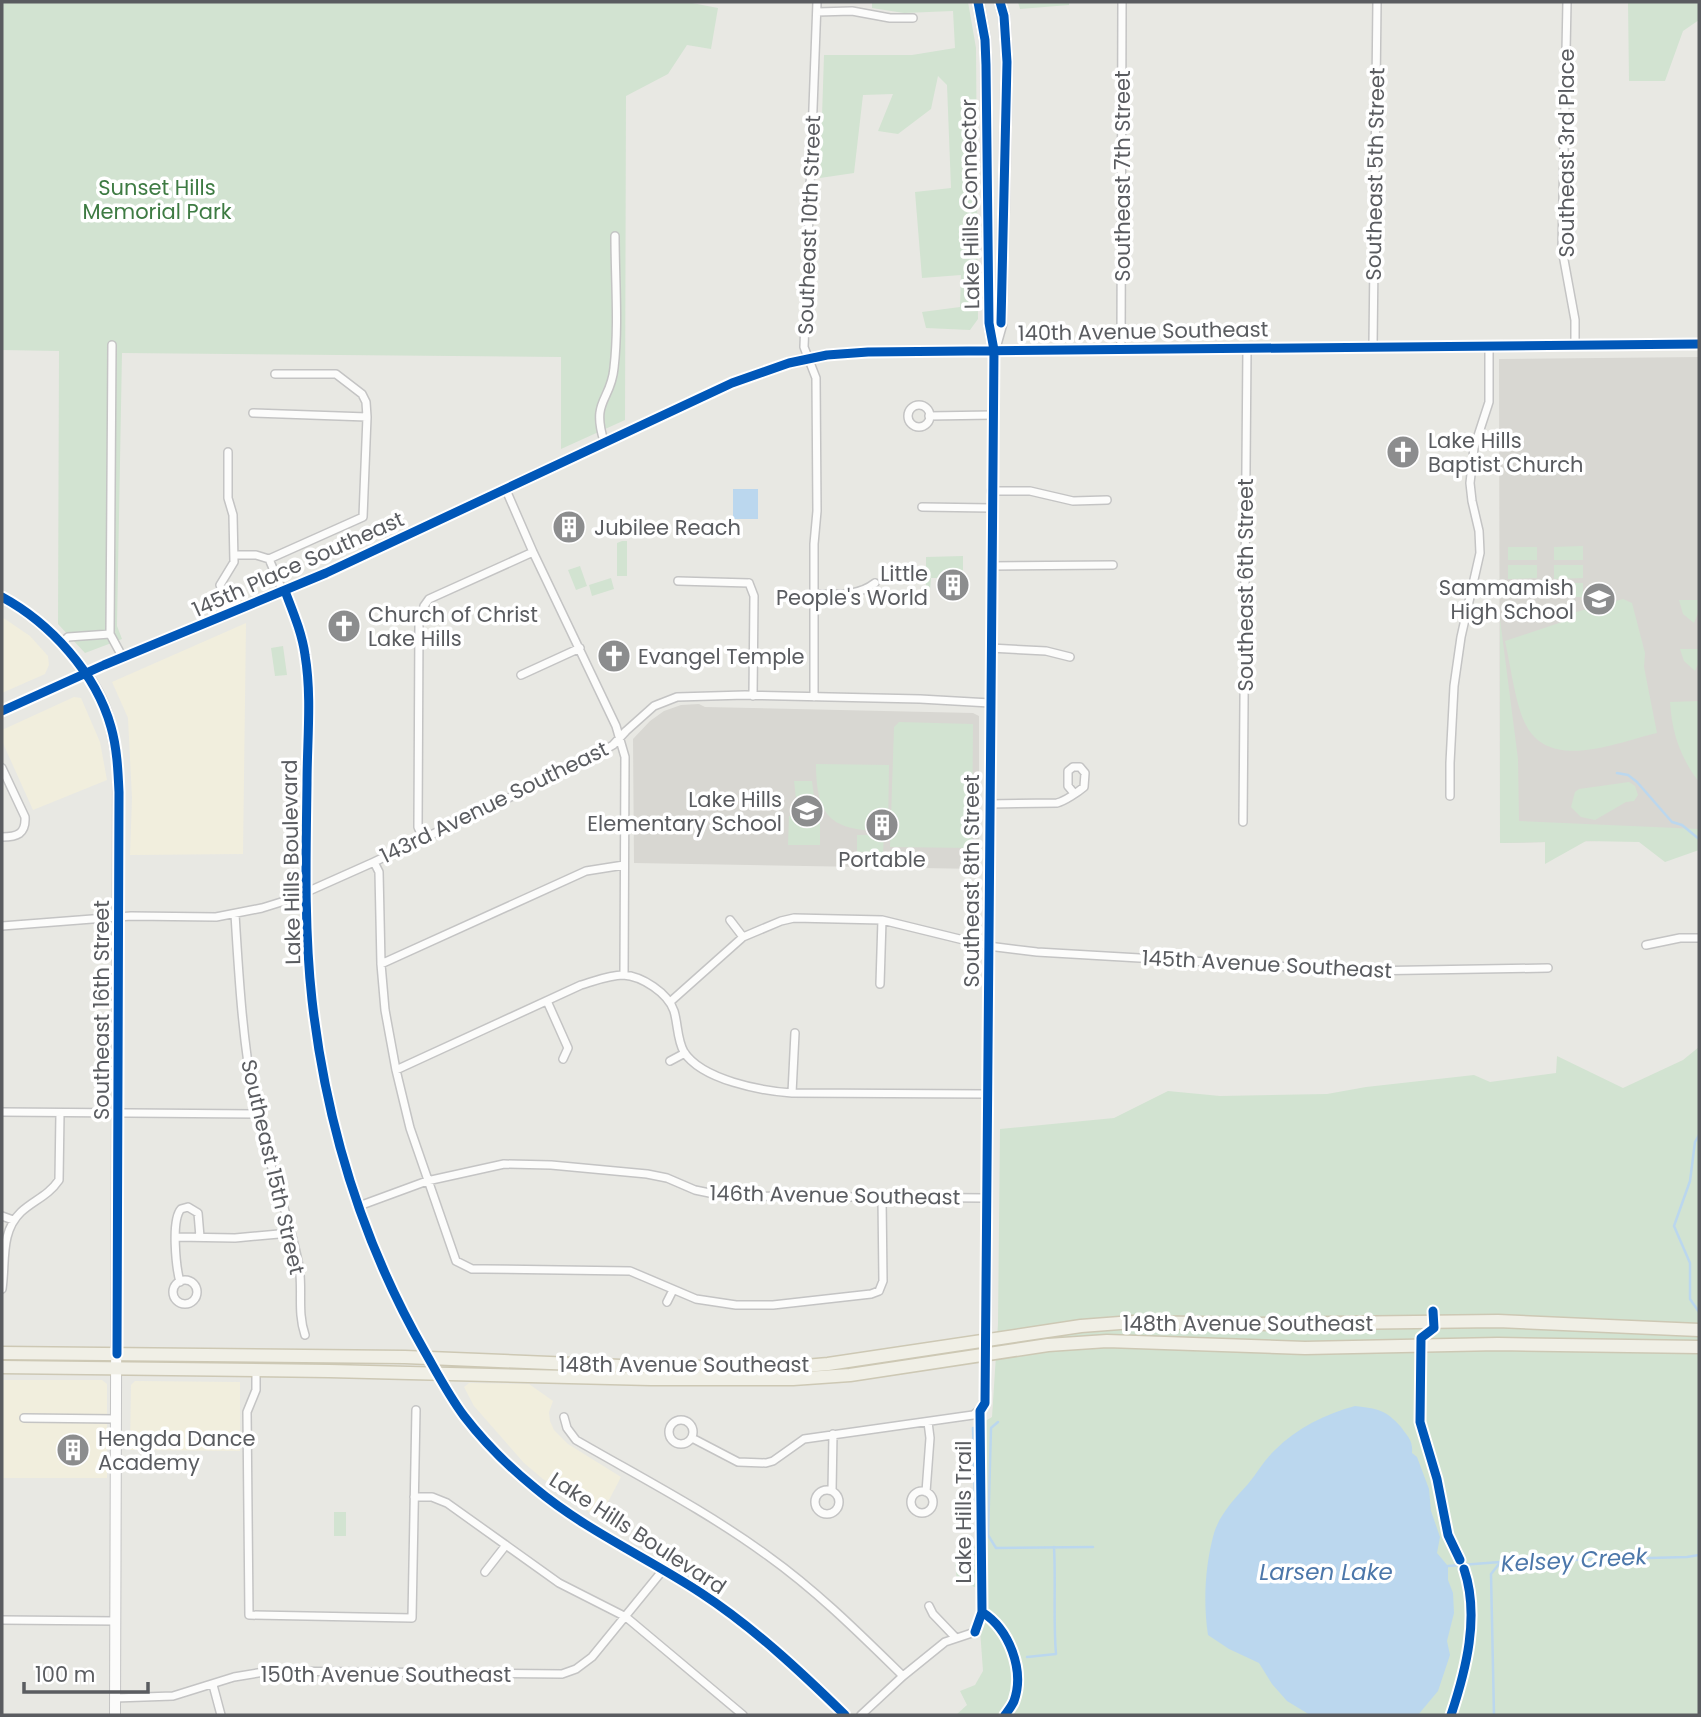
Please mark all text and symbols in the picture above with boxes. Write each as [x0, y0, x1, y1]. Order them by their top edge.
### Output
street label: Southeast 3rd Place [1552, 48, 1581, 258]
street label: Southeast 5th Street [1359, 67, 1391, 281]
street label: Southeast 7th Street [1108, 70, 1137, 282]
street label: Lake Hills Connector [954, 98, 986, 310]
street label: Southeast 10th Street [791, 115, 827, 335]
park label: Sunset Hills Memorial Park [82, 173, 232, 226]
street label: 140th Avenue Southeast [1018, 314, 1268, 348]
place label: Lake Hills Baptist Church [1428, 426, 1583, 479]
church icon: Lake Hills Baptist Church [1384, 433, 1422, 471]
street label: Southeast 6th Street [1231, 478, 1260, 692]
street label: 145th Place Southeast [188, 504, 408, 624]
building icon: Jubilee Reach [550, 508, 588, 546]
place label: Jubilee Reach [594, 513, 741, 542]
place label: Little People's World [776, 559, 928, 612]
building icon: Little People's World [934, 566, 972, 604]
place label: Sammamish High School [1439, 573, 1574, 626]
school or university icon: Sammamish High School [1580, 580, 1618, 618]
place label: Church of Christ Lake Hills [368, 600, 538, 653]
church icon: Church of Christ Lake Hills [325, 607, 363, 645]
church icon: Evangel Temple [595, 637, 633, 675]
place label: Evangel Temple [638, 642, 805, 671]
street label: 143rd Avenue Southeast [375, 734, 613, 870]
street label: Lake Hills Boulevard [275, 759, 307, 965]
street label: Southeast 8th Street [957, 774, 986, 988]
place label: Lake Hills Elementary School [587, 785, 782, 838]
school or university icon: Lake Hills Elementary School [788, 792, 826, 830]
building icon: Portable [863, 806, 901, 844]
place label: Portable [838, 845, 926, 874]
street label: Southeast 16th Street [87, 900, 116, 1120]
street label: 145th Avenue Southeast [1141, 943, 1393, 985]
street label: Southeast 15th Street [234, 1057, 312, 1277]
street label: 146th Avenue Southeast [710, 1178, 960, 1212]
street label: 148th Avenue Southeast [1123, 1309, 1373, 1338]
street label: 148th Avenue Southeast [559, 1350, 809, 1379]
place label: Hengda Dance Academy [98, 1424, 255, 1477]
building icon: Hengda Dance Academy [54, 1431, 92, 1469]
street label: Lake Hills Trail [949, 1440, 978, 1584]
street label: Lake Hills Boulevard [544, 1465, 732, 1601]
water label: Kelsey Creek [1500, 1540, 1649, 1580]
water label: Larsen Lake [1259, 1556, 1393, 1588]
scale bar [24, 1650, 149, 1694]
text: 100 m [35, 1660, 95, 1689]
street label: 150th Avenue Southeast [261, 1660, 511, 1689]

